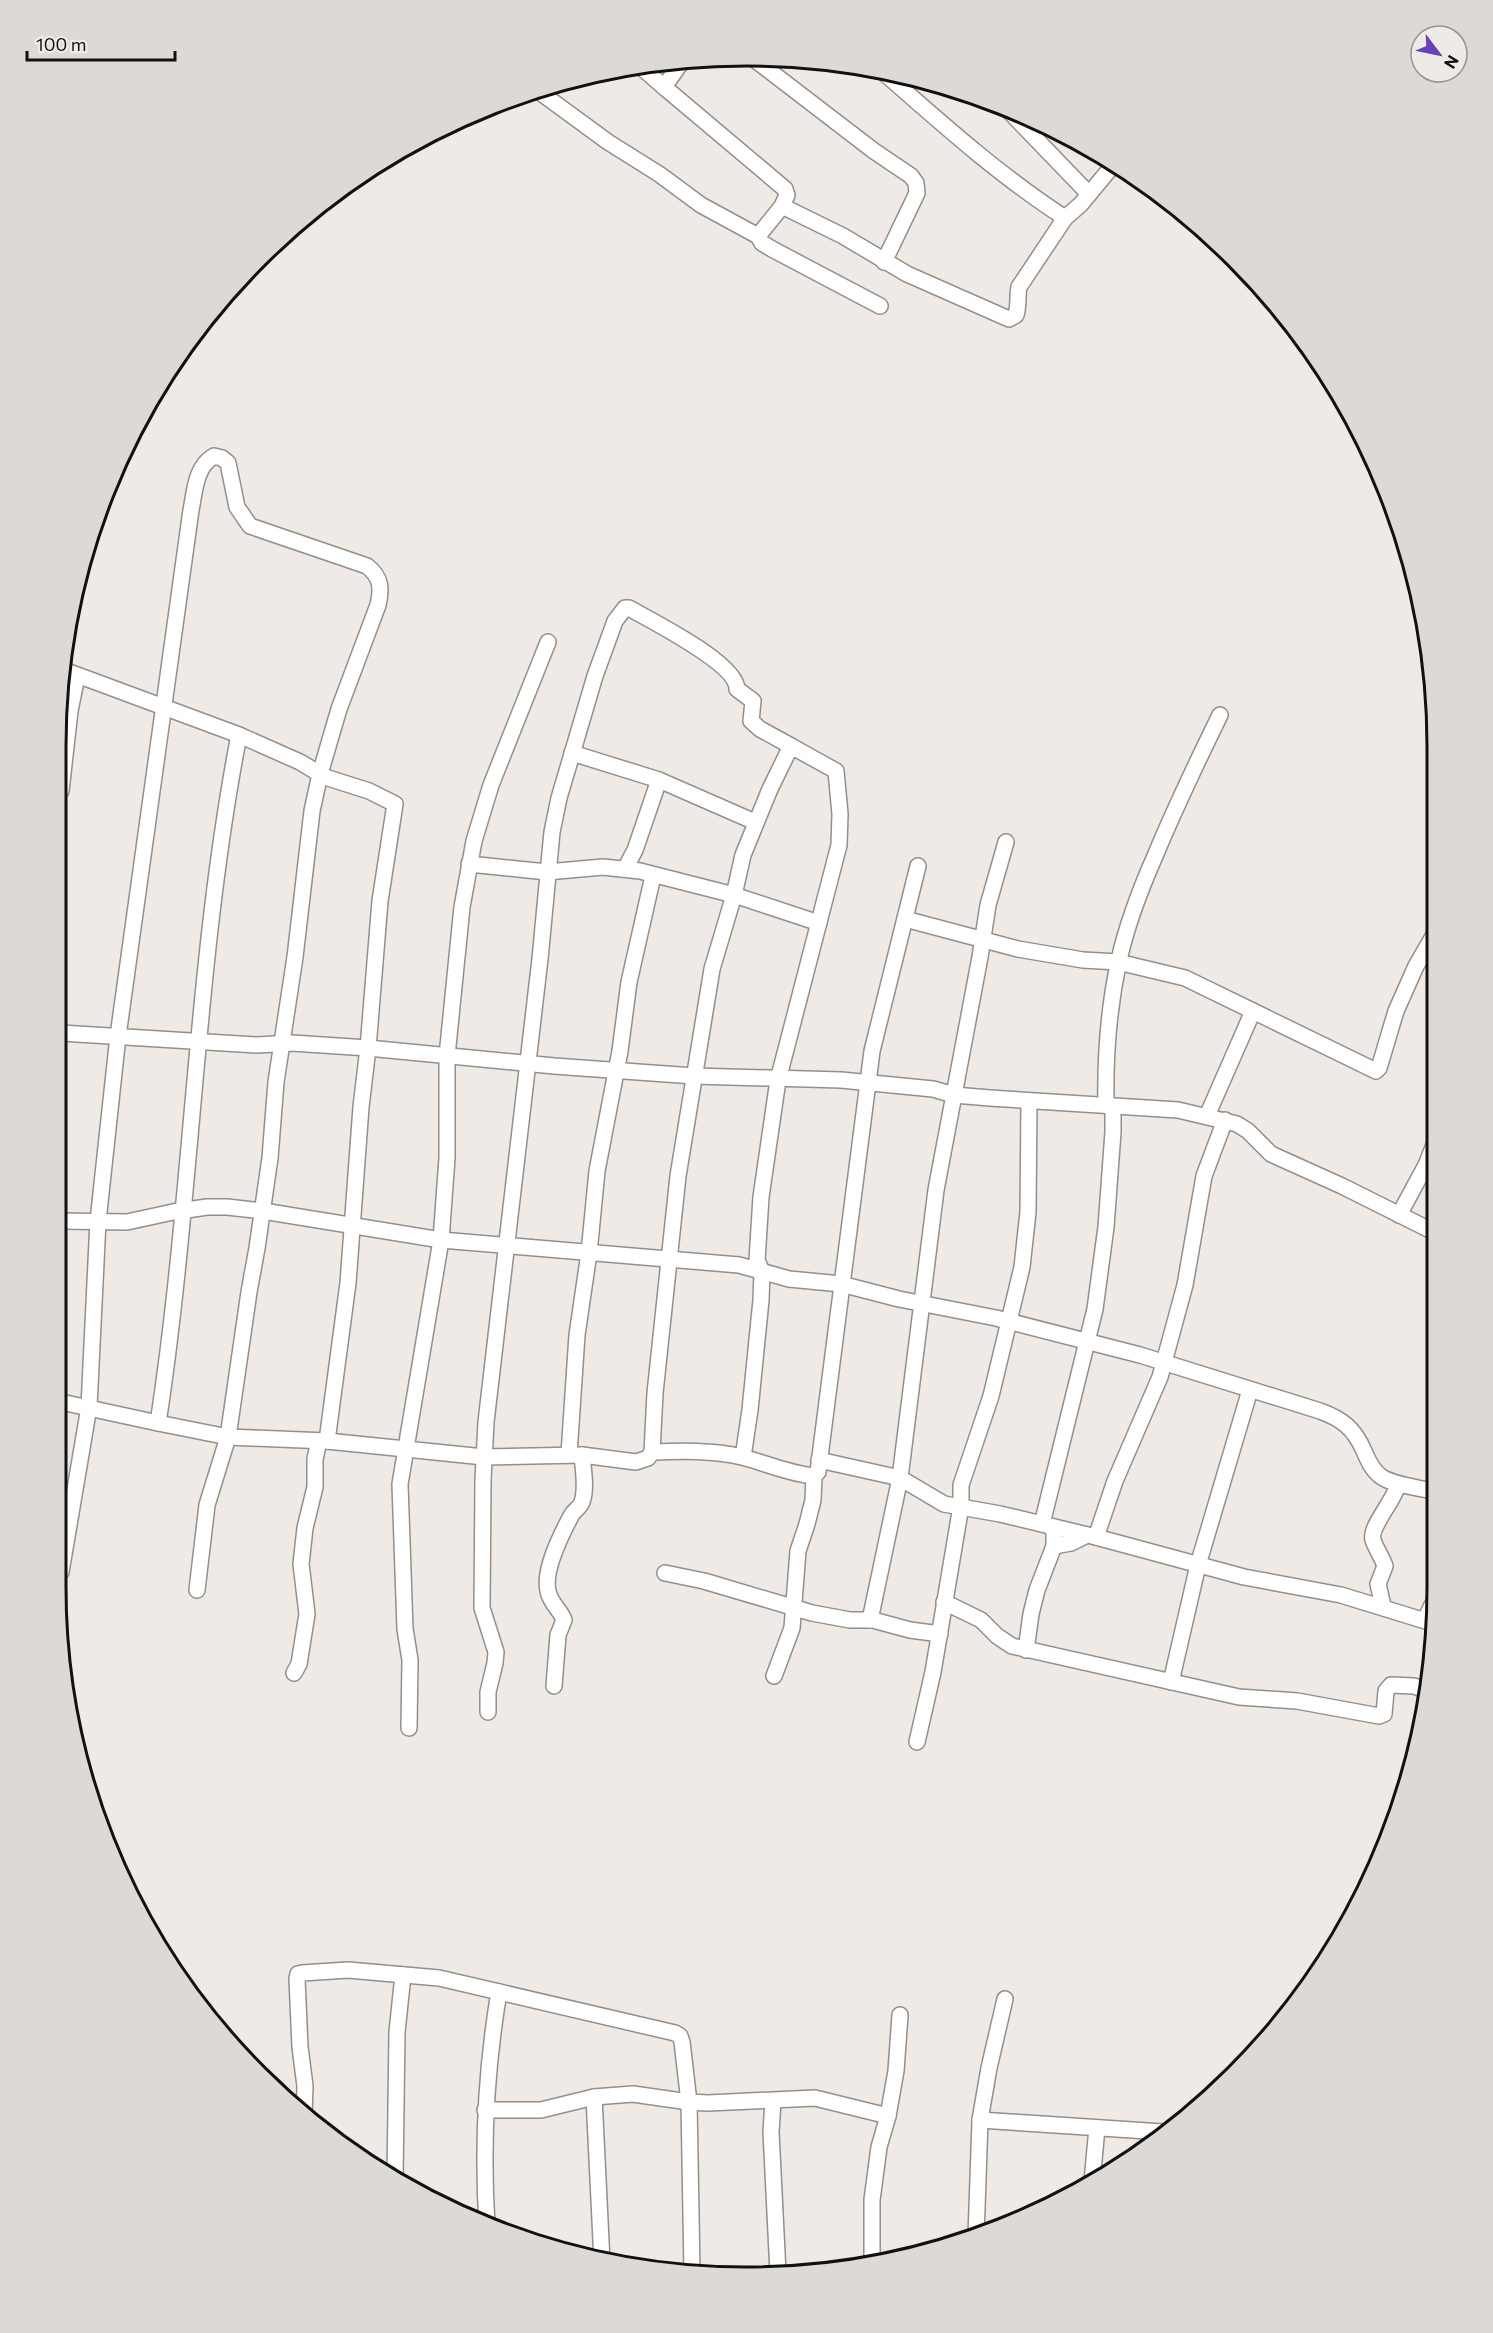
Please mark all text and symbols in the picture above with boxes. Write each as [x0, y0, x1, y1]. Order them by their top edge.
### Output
scale bar [27, 24, 176, 62]
north arrow [1409, 24, 1469, 84]
text: 100 m [36, 33, 86, 55]
text: N [1441, 52, 1463, 72]

